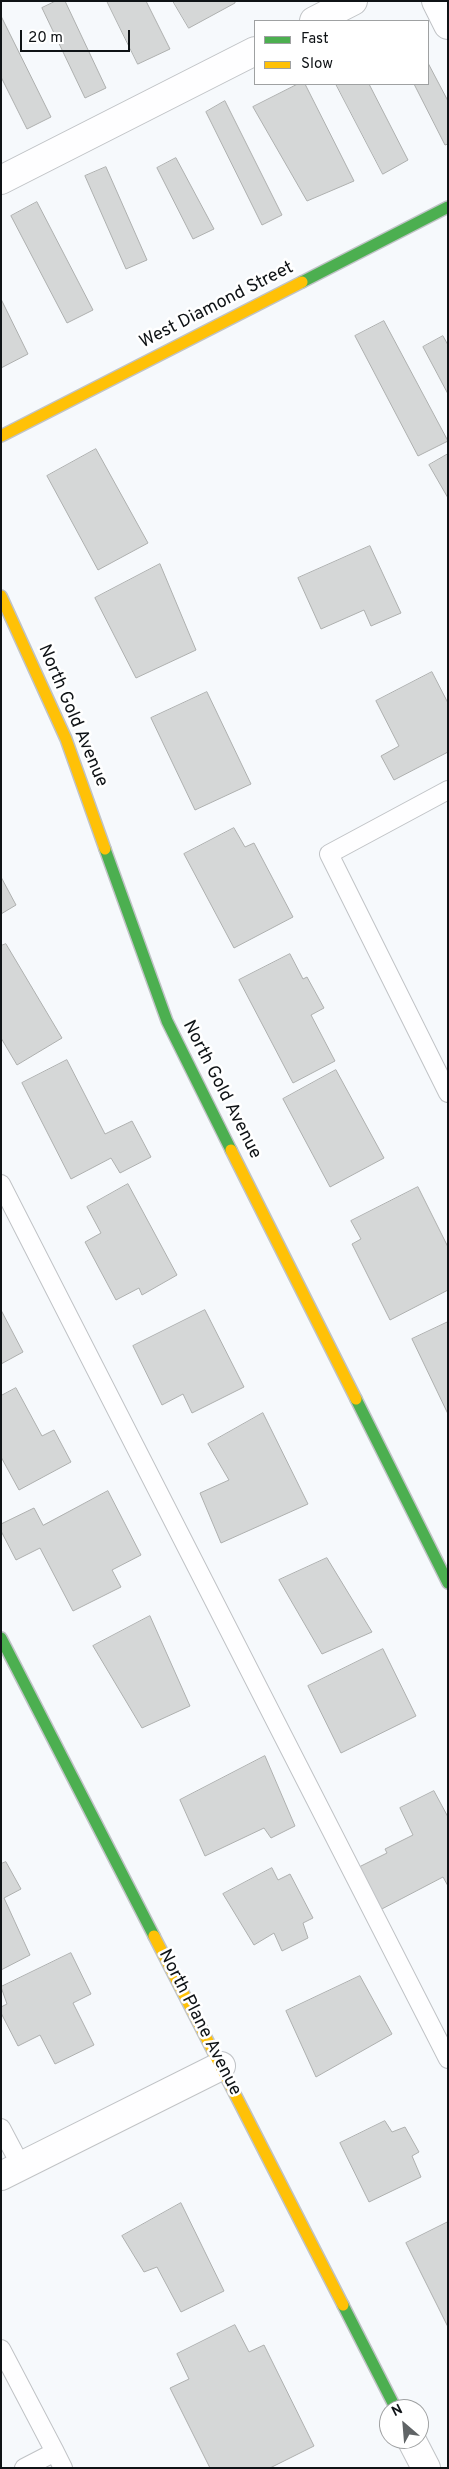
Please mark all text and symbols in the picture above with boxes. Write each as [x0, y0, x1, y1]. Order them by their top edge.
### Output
scale bar [22, 20, 132, 52]
legend [254, 20, 429, 85]
text: 20 m [28, 29, 63, 48]
text: Fast [301, 30, 329, 49]
text: Slow [301, 55, 333, 74]
street label: West Diamond Street [136, 258, 298, 354]
street label: North Gold Avenue [32, 642, 112, 790]
street label: North Gold Avenue [177, 1017, 265, 1163]
street label: North Plane Avenue [153, 1946, 245, 2100]
north arrow [379, 2399, 429, 2449]
text: N [389, 2401, 406, 2421]

